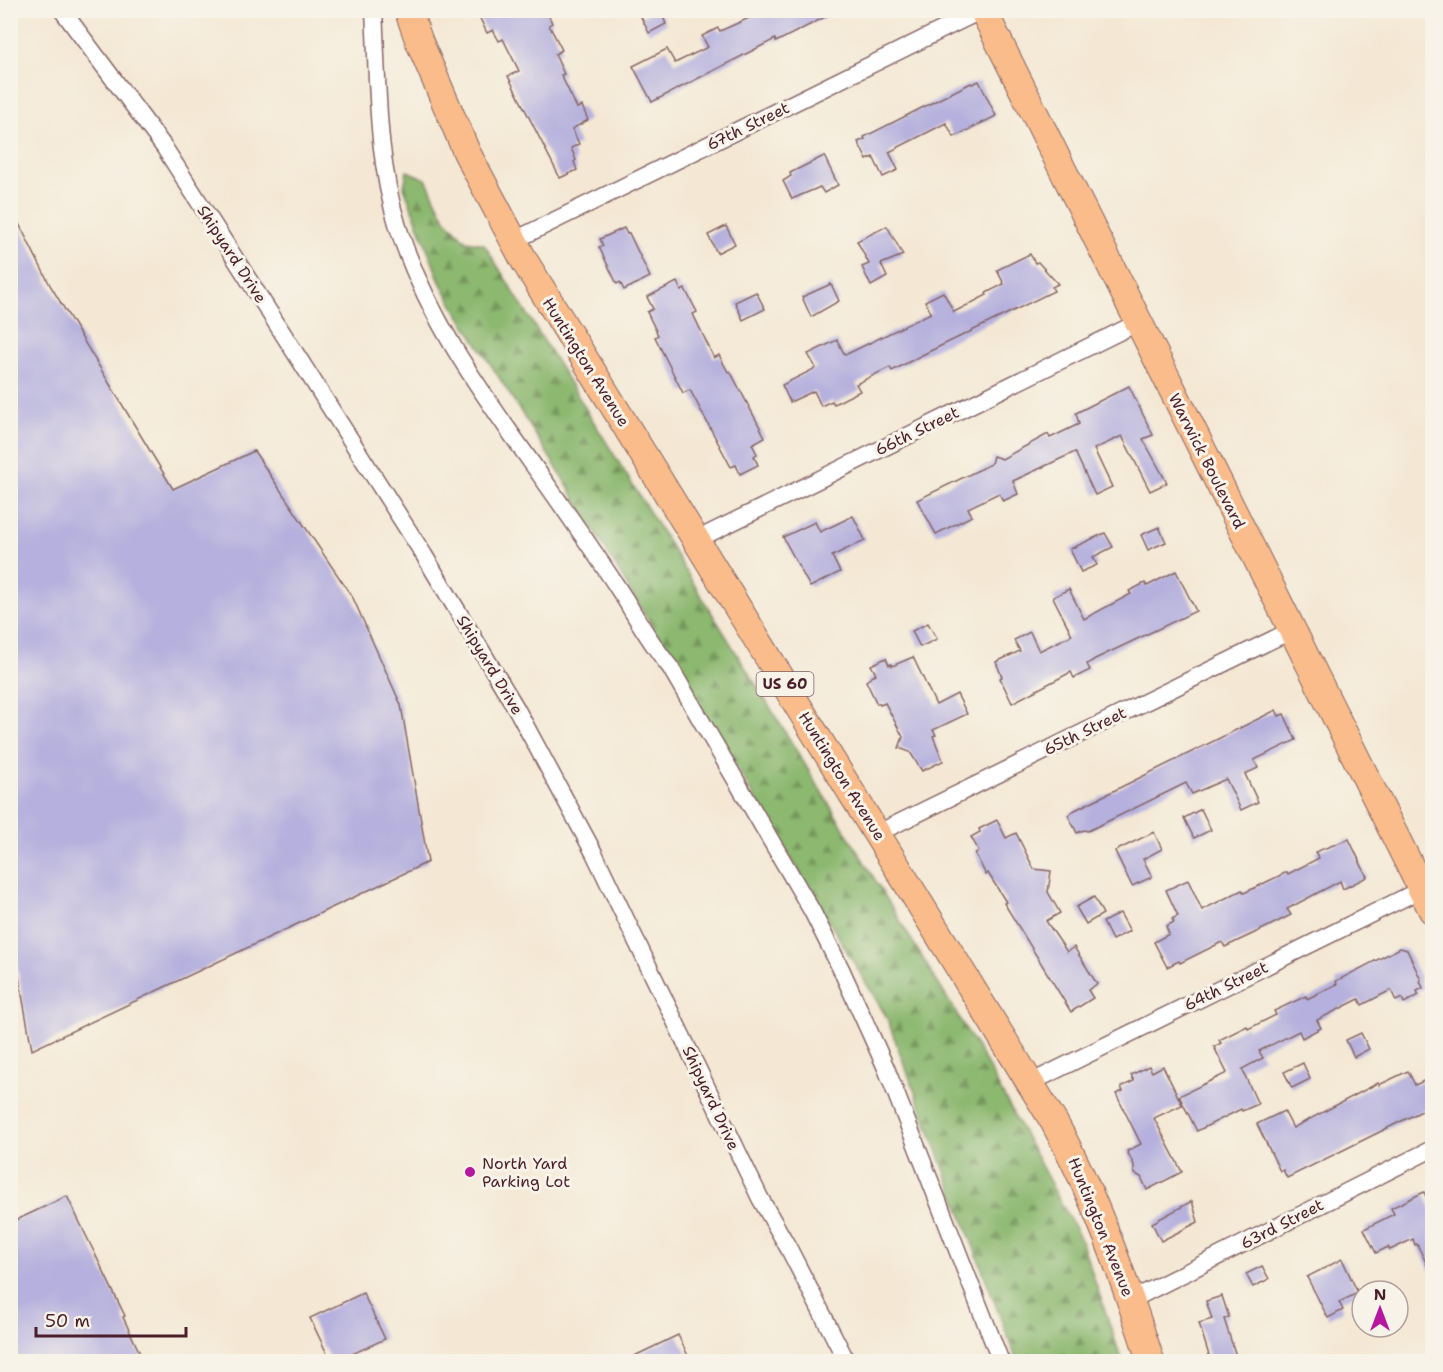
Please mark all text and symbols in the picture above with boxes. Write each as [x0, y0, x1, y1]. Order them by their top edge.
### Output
street label: 67th Street [703, 97, 793, 155]
street label: Shipyard Drive [193, 201, 271, 307]
street label: Huntington Avenue [538, 293, 634, 431]
street label: Warwick Boulevard [1164, 390, 1250, 532]
street label: 66th Street [872, 402, 962, 460]
street label: Shipyard Drive [452, 611, 528, 719]
road number: US 60 [756, 672, 814, 696]
street label: 65th Street [1040, 702, 1130, 760]
street label: Huntington Avenue [794, 707, 890, 845]
street label: 64th Street [1181, 957, 1271, 1015]
street label: Shipyard Drive [678, 1043, 744, 1153]
place label: North Yard Parking Lot [482, 1153, 570, 1192]
street label: Huntington Avenue [1063, 1154, 1139, 1300]
marker: North Yard Parking Lot [463, 1165, 477, 1179]
street label: 63rd Street [1237, 1194, 1327, 1254]
north arrow [1350, 1279, 1410, 1339]
text: N [1374, 1284, 1386, 1305]
scale bar [36, 1300, 186, 1338]
text: 50 m [45, 1309, 90, 1333]

